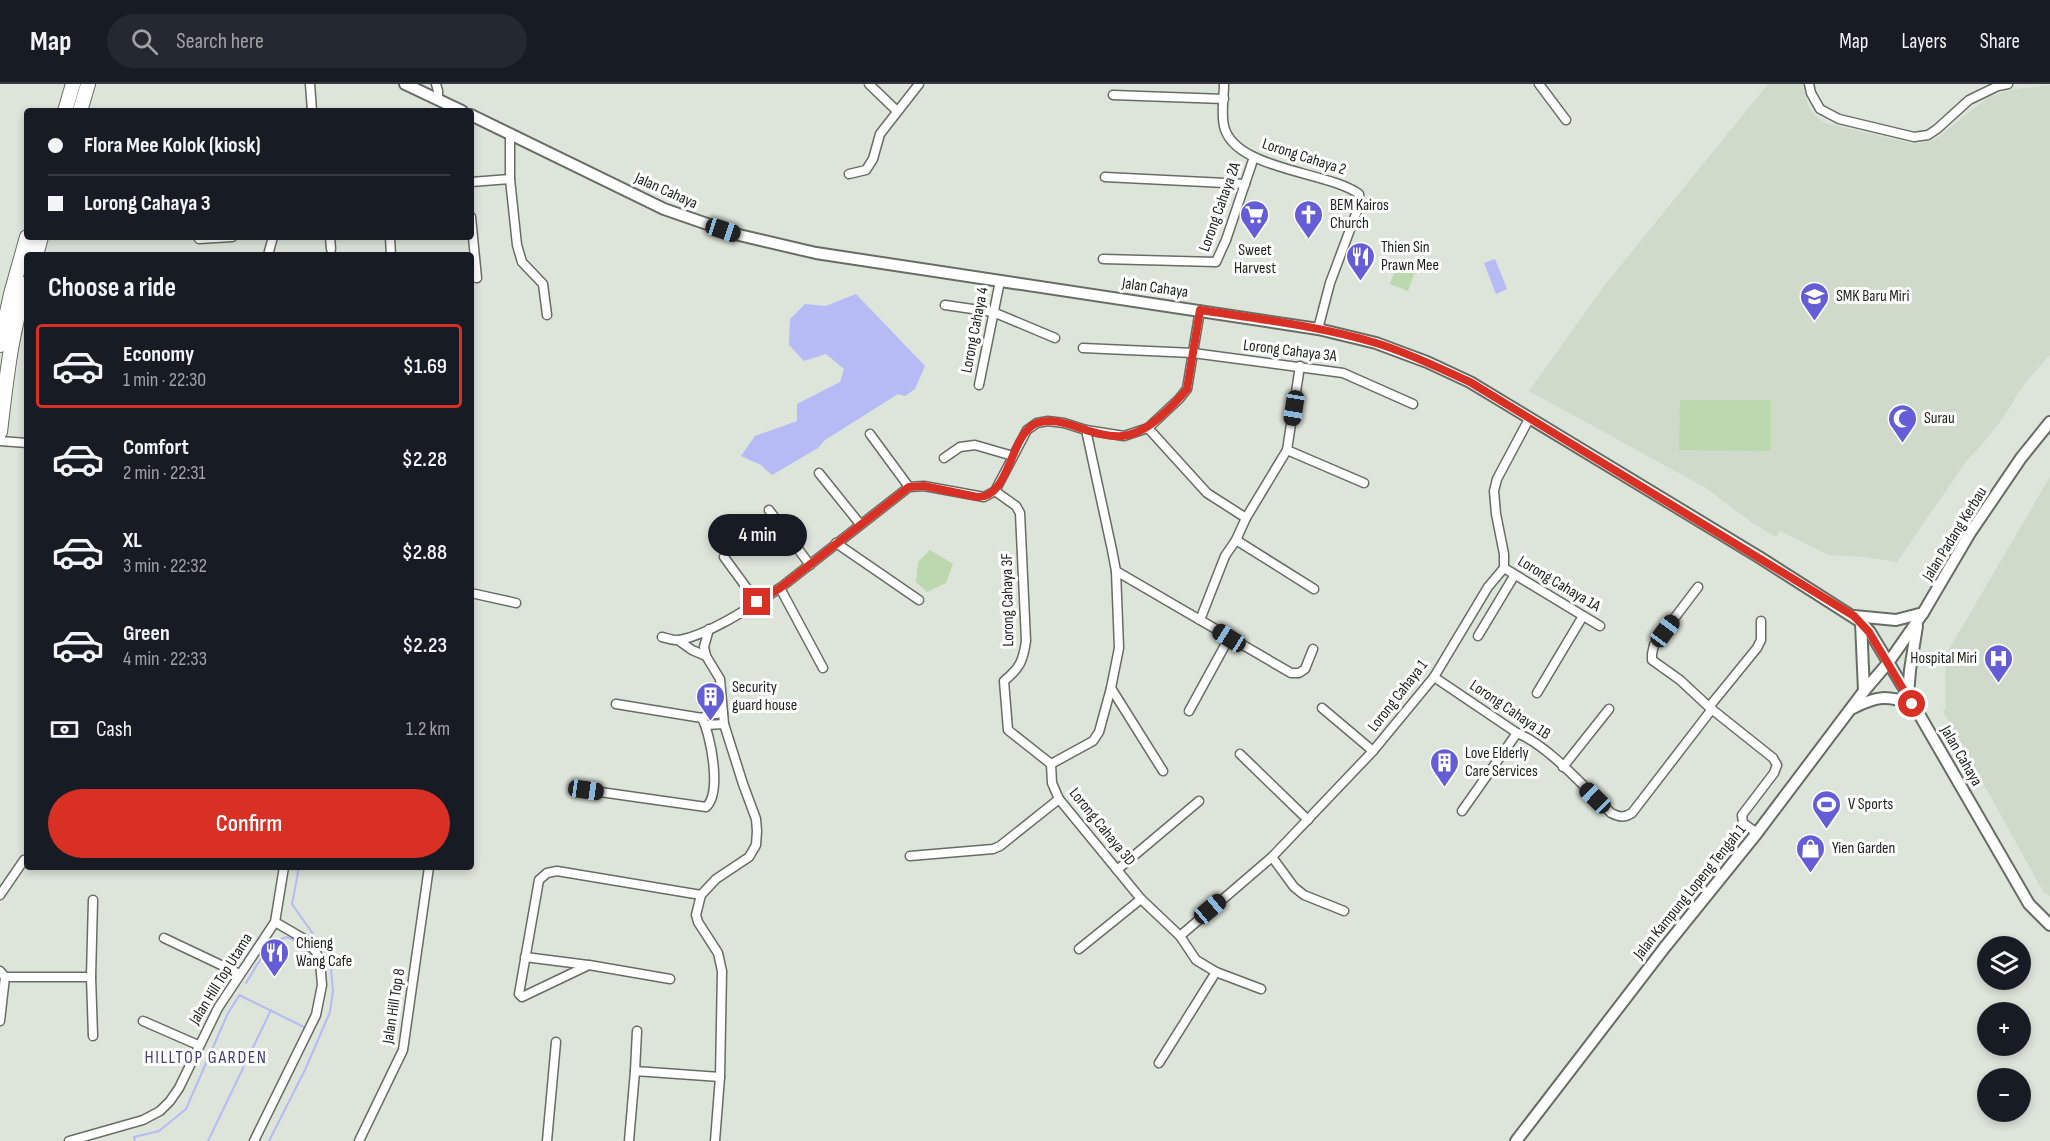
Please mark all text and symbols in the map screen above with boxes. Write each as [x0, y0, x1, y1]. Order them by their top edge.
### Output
search box [107, 14, 527, 68]
text: Map [30, 25, 71, 58]
icon: search [128, 25, 161, 58]
text: Search here [176, 28, 264, 55]
text: Map [1839, 29, 1868, 54]
text: Layers [1901, 29, 1947, 54]
text: Share [1980, 29, 2020, 54]
text: Flora Mee Kolok (kiosk) [84, 132, 261, 159]
street label: Lorong Cahaya 2 [1260, 135, 1348, 179]
street label: Lorong Cahaya 2A [1195, 160, 1245, 254]
street label: Jalan Cahaya [631, 168, 700, 213]
text: Lorong Cahaya 3 [84, 190, 211, 217]
place label: BEM Kairos Church [1330, 196, 1389, 233]
supermarket icon: Sweet Harvest [1239, 198, 1271, 240]
church icon: BEM Kairos Church [1293, 198, 1325, 240]
car [703, 216, 743, 244]
place label: Thien Sin Prawn Mee [1381, 238, 1439, 275]
restaurant icon: Thien Sin Prawn Mee [1344, 240, 1376, 282]
place label: Sweet Harvest [1234, 241, 1276, 278]
text: Choose a ride [48, 272, 176, 304]
street label: Jalan Cahaya [1120, 274, 1189, 302]
school or university icon: SMK Baru Miri [1799, 280, 1831, 322]
street label: Lorong Cahaya 4 [957, 285, 993, 375]
place label: SMK Baru Miri [1836, 287, 1909, 306]
street label: Lorong Cahaya 3A [1242, 336, 1338, 366]
icon: car [51, 339, 105, 393]
text: Economy [123, 341, 194, 368]
text: $1.69 [403, 353, 447, 380]
text: 1 min · 22:30 [123, 368, 206, 392]
car [1282, 389, 1306, 427]
mosque icon: Surau [1887, 402, 1919, 444]
place label: Surau [1924, 409, 1955, 428]
icon: car [51, 432, 105, 486]
text: Comfort [123, 434, 189, 461]
text: $2.28 [402, 446, 447, 473]
text: 2 min · 22:31 [123, 461, 206, 485]
street label: Jalan Padang Kerbau [1918, 484, 1991, 585]
callout: 4 min [708, 515, 807, 557]
text: 4 min [739, 523, 776, 547]
icon: car [51, 525, 105, 579]
text: XL [123, 527, 142, 554]
text: $2.88 [402, 539, 447, 566]
street label: Lorong Cahaya 1A [1514, 552, 1604, 616]
street label: Lorong Cahaya 3F [998, 553, 1018, 647]
text: 3 min · 22:32 [123, 554, 207, 578]
route end [743, 588, 770, 615]
car [1647, 611, 1683, 651]
icon: car [51, 618, 105, 672]
text: Green [123, 620, 170, 647]
car [1209, 621, 1249, 655]
text: $2.23 [402, 632, 447, 659]
hospital icon: Hospital Miri [1982, 642, 2014, 684]
text: 4 min · 22:33 [123, 647, 207, 671]
place label: Hospital Miri [1910, 649, 1977, 668]
street label: Lorong Cahaya 1 [1364, 656, 1432, 736]
street label: Lorong Cahaya 1B [1466, 676, 1554, 744]
place label: Security guard house [732, 678, 797, 715]
building icon: Security guard house [695, 680, 727, 722]
route start [1898, 690, 1925, 717]
icon: cash [48, 713, 81, 746]
text: Cash [96, 716, 132, 743]
text: 1.2 km [406, 717, 450, 741]
street label: Jalan Cahaya [1936, 722, 1986, 790]
place label: Love Elderly Care Services [1465, 744, 1538, 781]
building icon: Love Elderly Care Services [1428, 746, 1460, 788]
car [567, 779, 605, 801]
car [1576, 779, 1614, 817]
street label: Lorong Cahaya 3D [1065, 784, 1139, 870]
sports icon: V Sports [1811, 788, 1843, 830]
button: Confirm [48, 789, 450, 858]
place label: V Sports [1848, 795, 1893, 814]
street label: Jalan Kampung Lopeng Tengah 1 [1629, 820, 1750, 964]
shop icon: Yien Garden [1795, 832, 1827, 874]
place label: Yien Garden [1832, 839, 1895, 858]
car [1190, 891, 1230, 927]
street label: Jalan Hill Top Utama [185, 930, 257, 1029]
place label: Chieng Wang Cafe [296, 934, 352, 971]
restaurant icon: Chieng Wang Cafe [259, 936, 291, 978]
map controls [1977, 936, 2031, 1122]
button: layers [1977, 936, 2031, 990]
street label: Jalan Hill Top 8 [379, 967, 409, 1046]
button: + [1977, 1002, 2031, 1056]
district label: HILLTOP GARDEN [145, 1047, 267, 1068]
button: − [1977, 1068, 2031, 1122]

